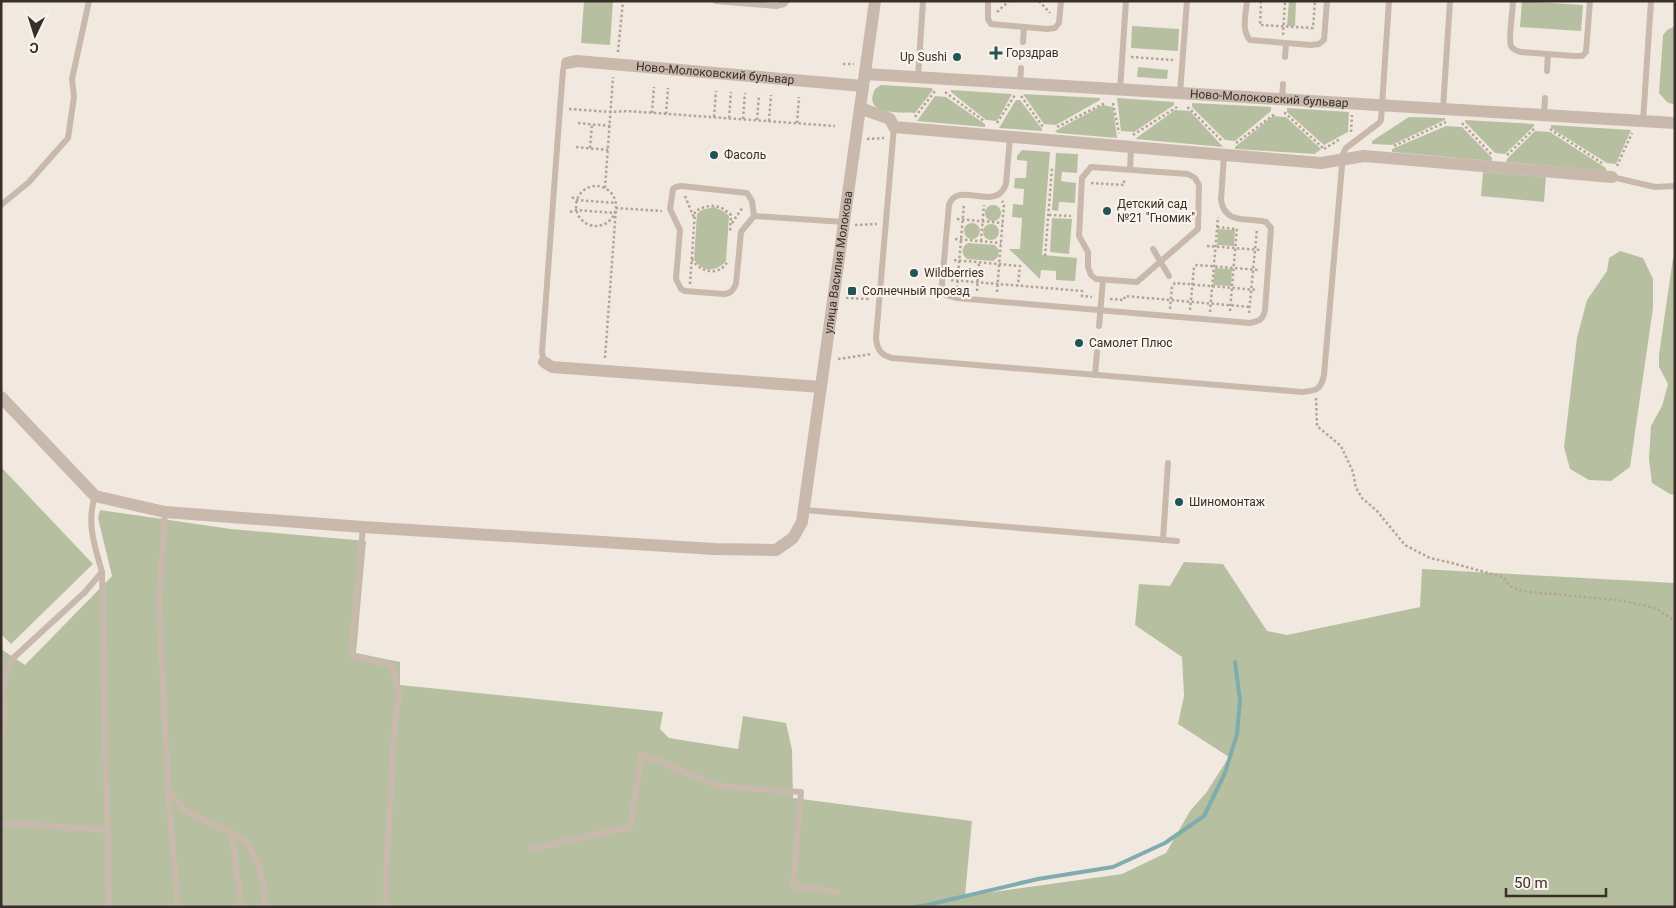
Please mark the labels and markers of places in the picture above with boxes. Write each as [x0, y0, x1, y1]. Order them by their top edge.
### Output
place label: Горздрав [1006, 46, 1059, 60]
marker: Горздрав [990, 47, 1002, 59]
place label: Up Sushi [900, 50, 947, 64]
marker: Up Sushi [951, 51, 963, 63]
place label: Фасоль [724, 148, 766, 162]
marker: Фасоль [708, 149, 720, 161]
place label: Детский сад №21 "Гномик" [1117, 197, 1195, 225]
marker: Детский сад №21 "Гномик" [1101, 205, 1113, 217]
place label: Wildberries [924, 266, 984, 280]
marker: Wildberries [908, 267, 920, 279]
place label: Солнечный проезд [862, 284, 970, 298]
marker: Солнечный проезд [846, 285, 858, 297]
place label: Самолет Плюс [1089, 336, 1173, 350]
marker: Самолет Плюс [1073, 337, 1085, 349]
place label: Шиномонтаж [1189, 495, 1266, 509]
marker: Шиномонтаж [1173, 496, 1185, 508]

